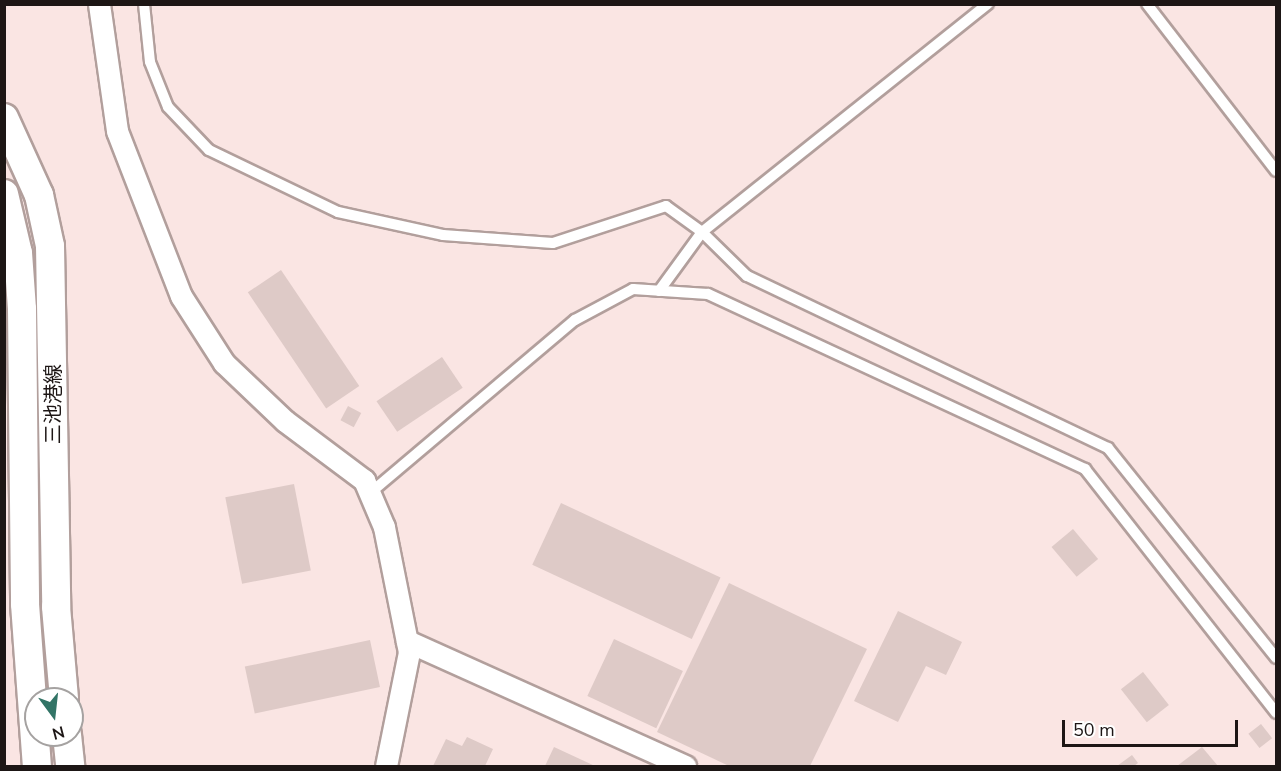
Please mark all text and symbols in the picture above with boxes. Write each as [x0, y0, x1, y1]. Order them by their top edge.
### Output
street label: 三池港線 [41, 364, 65, 444]
north arrow [24, 687, 84, 747]
scale bar [1065, 708, 1240, 746]
text: 50 m [1073, 718, 1115, 742]
text: N [50, 720, 67, 745]

